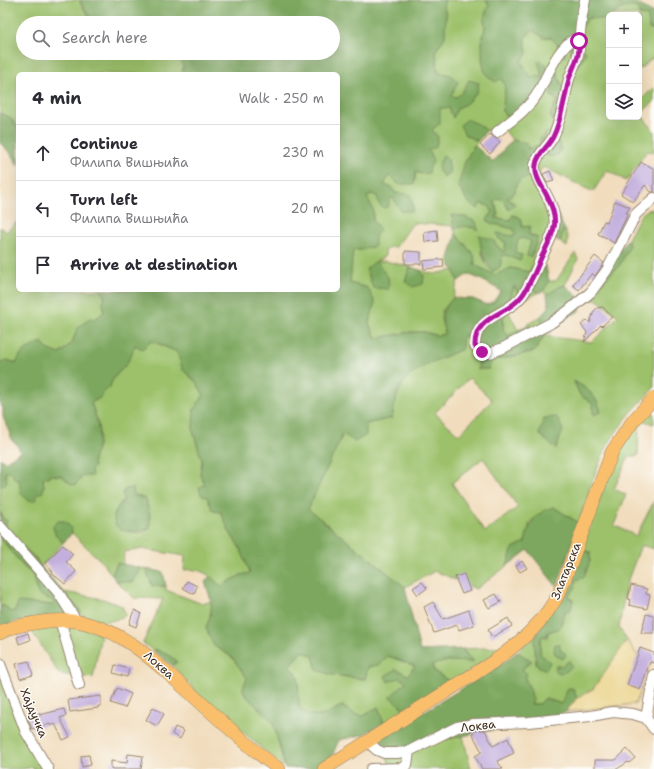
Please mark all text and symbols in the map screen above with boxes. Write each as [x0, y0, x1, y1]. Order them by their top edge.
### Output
map controls [606, 12, 642, 120]
button: + [606, 12, 642, 48]
search box [16, 16, 340, 60]
icon: search [30, 27, 52, 49]
text: Search here [62, 28, 148, 48]
route start [570, 32, 588, 50]
button: − [606, 48, 642, 84]
button: layers [606, 84, 642, 120]
text: 4 min [32, 87, 82, 109]
text: Walk · 250 m [239, 90, 324, 107]
text: Continue [70, 134, 138, 154]
icon: ahead [32, 142, 54, 164]
text: 230 m [282, 144, 324, 161]
text: Филипа Вишњића [70, 154, 188, 171]
text: Turn left [70, 190, 138, 210]
icon: left [32, 198, 54, 220]
text: 20 m [291, 200, 324, 217]
text: Филипа Вишњића [70, 210, 188, 227]
icon: arrive [32, 254, 54, 276]
text: Arrive at destination [70, 255, 238, 275]
route end [473, 343, 491, 361]
street label: Златарска [547, 540, 585, 602]
street label: Локва [140, 647, 178, 683]
street label: Хајдучка [16, 686, 52, 741]
street label: Локва [460, 716, 497, 736]

